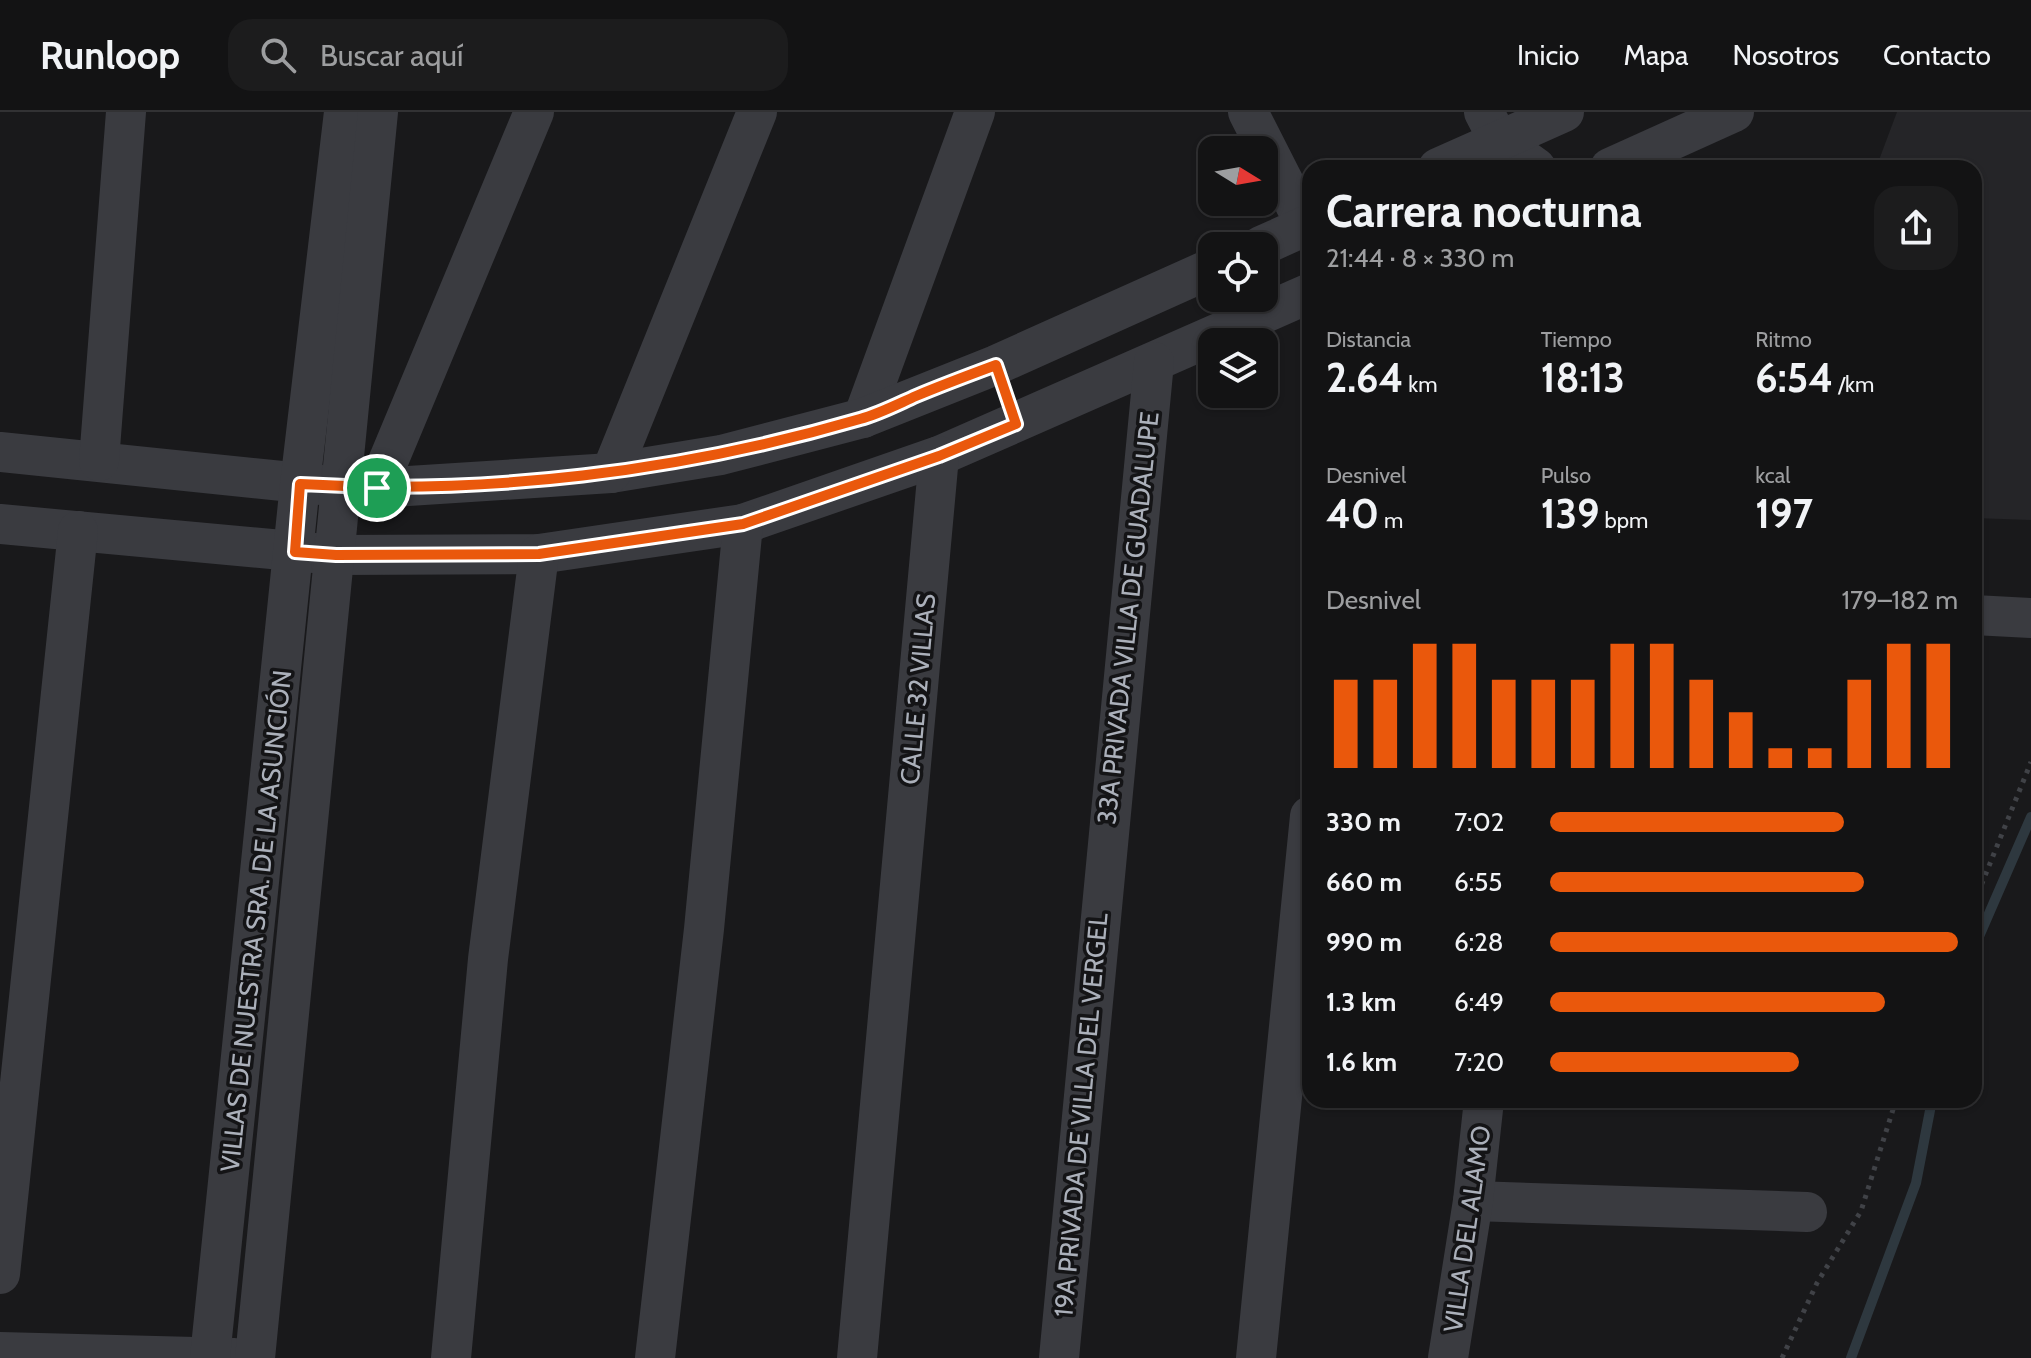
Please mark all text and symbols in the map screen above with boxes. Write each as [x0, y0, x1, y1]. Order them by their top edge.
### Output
search box [228, 19, 788, 91]
text: Runloop [40, 32, 180, 79]
icon: search [256, 33, 300, 77]
text: Buscar aquí [320, 37, 463, 74]
text: Inicio [1517, 38, 1580, 72]
text: Mapa [1624, 38, 1689, 72]
text: Nosotros [1733, 38, 1839, 72]
text: Contacto [1883, 38, 1991, 72]
north arrow [1198, 136, 1278, 216]
map controls [1198, 136, 1278, 408]
text: Carrera nocturna [1326, 185, 1642, 238]
button: share [1874, 186, 1958, 270]
button: locate [1198, 232, 1278, 312]
text: 21:44 · 8 × 330 m [1326, 242, 1514, 274]
text: Distancia [1326, 326, 1411, 353]
text: Tiempo [1541, 326, 1612, 353]
text: Ritmo [1755, 326, 1812, 353]
button: layers [1198, 328, 1278, 408]
text: 2.64 [1326, 353, 1403, 402]
text: 18:13 [1541, 353, 1625, 402]
text: 6:54 [1755, 353, 1833, 402]
text: km [1403, 371, 1437, 398]
text: /km [1833, 371, 1874, 398]
street label: 33A PRIVADA VILLA DE GUADALUPE [1090, 410, 1166, 826]
pin [343, 454, 411, 522]
text: Desnivel [1326, 462, 1406, 489]
text: Pulso [1541, 462, 1591, 489]
text: kcal [1755, 462, 1790, 489]
icon: arrive [355, 466, 399, 510]
text: 40 [1326, 489, 1379, 538]
text: 139 [1541, 489, 1599, 538]
text: 197 [1755, 489, 1813, 538]
text: m [1379, 507, 1403, 534]
text: bpm [1599, 507, 1648, 534]
text: Desnivel [1326, 584, 1421, 616]
text: 179–182 m [1841, 584, 1958, 616]
street label: CALLE 32 VILLAS [894, 592, 942, 786]
street label: VILLAS DE NUESTRA SRA. DE LA ASUNCIÓN [214, 669, 298, 1173]
text: 330 m [1326, 806, 1401, 838]
text: 7:02 [1454, 806, 1504, 838]
text: 660 m [1326, 866, 1402, 898]
text: 6:55 [1454, 866, 1502, 898]
street label: 19A PRIVADA DE VILLA DEL VERGEL [1047, 912, 1115, 1318]
text: 990 m [1326, 926, 1402, 958]
text: 6:28 [1454, 926, 1504, 958]
text: 1.3 km [1326, 986, 1396, 1018]
text: 6:49 [1454, 986, 1504, 1018]
text: 1.6 km [1326, 1046, 1397, 1078]
text: 7:20 [1454, 1046, 1504, 1078]
street label: VILLA DEL ALAMO [1437, 1123, 1497, 1335]

